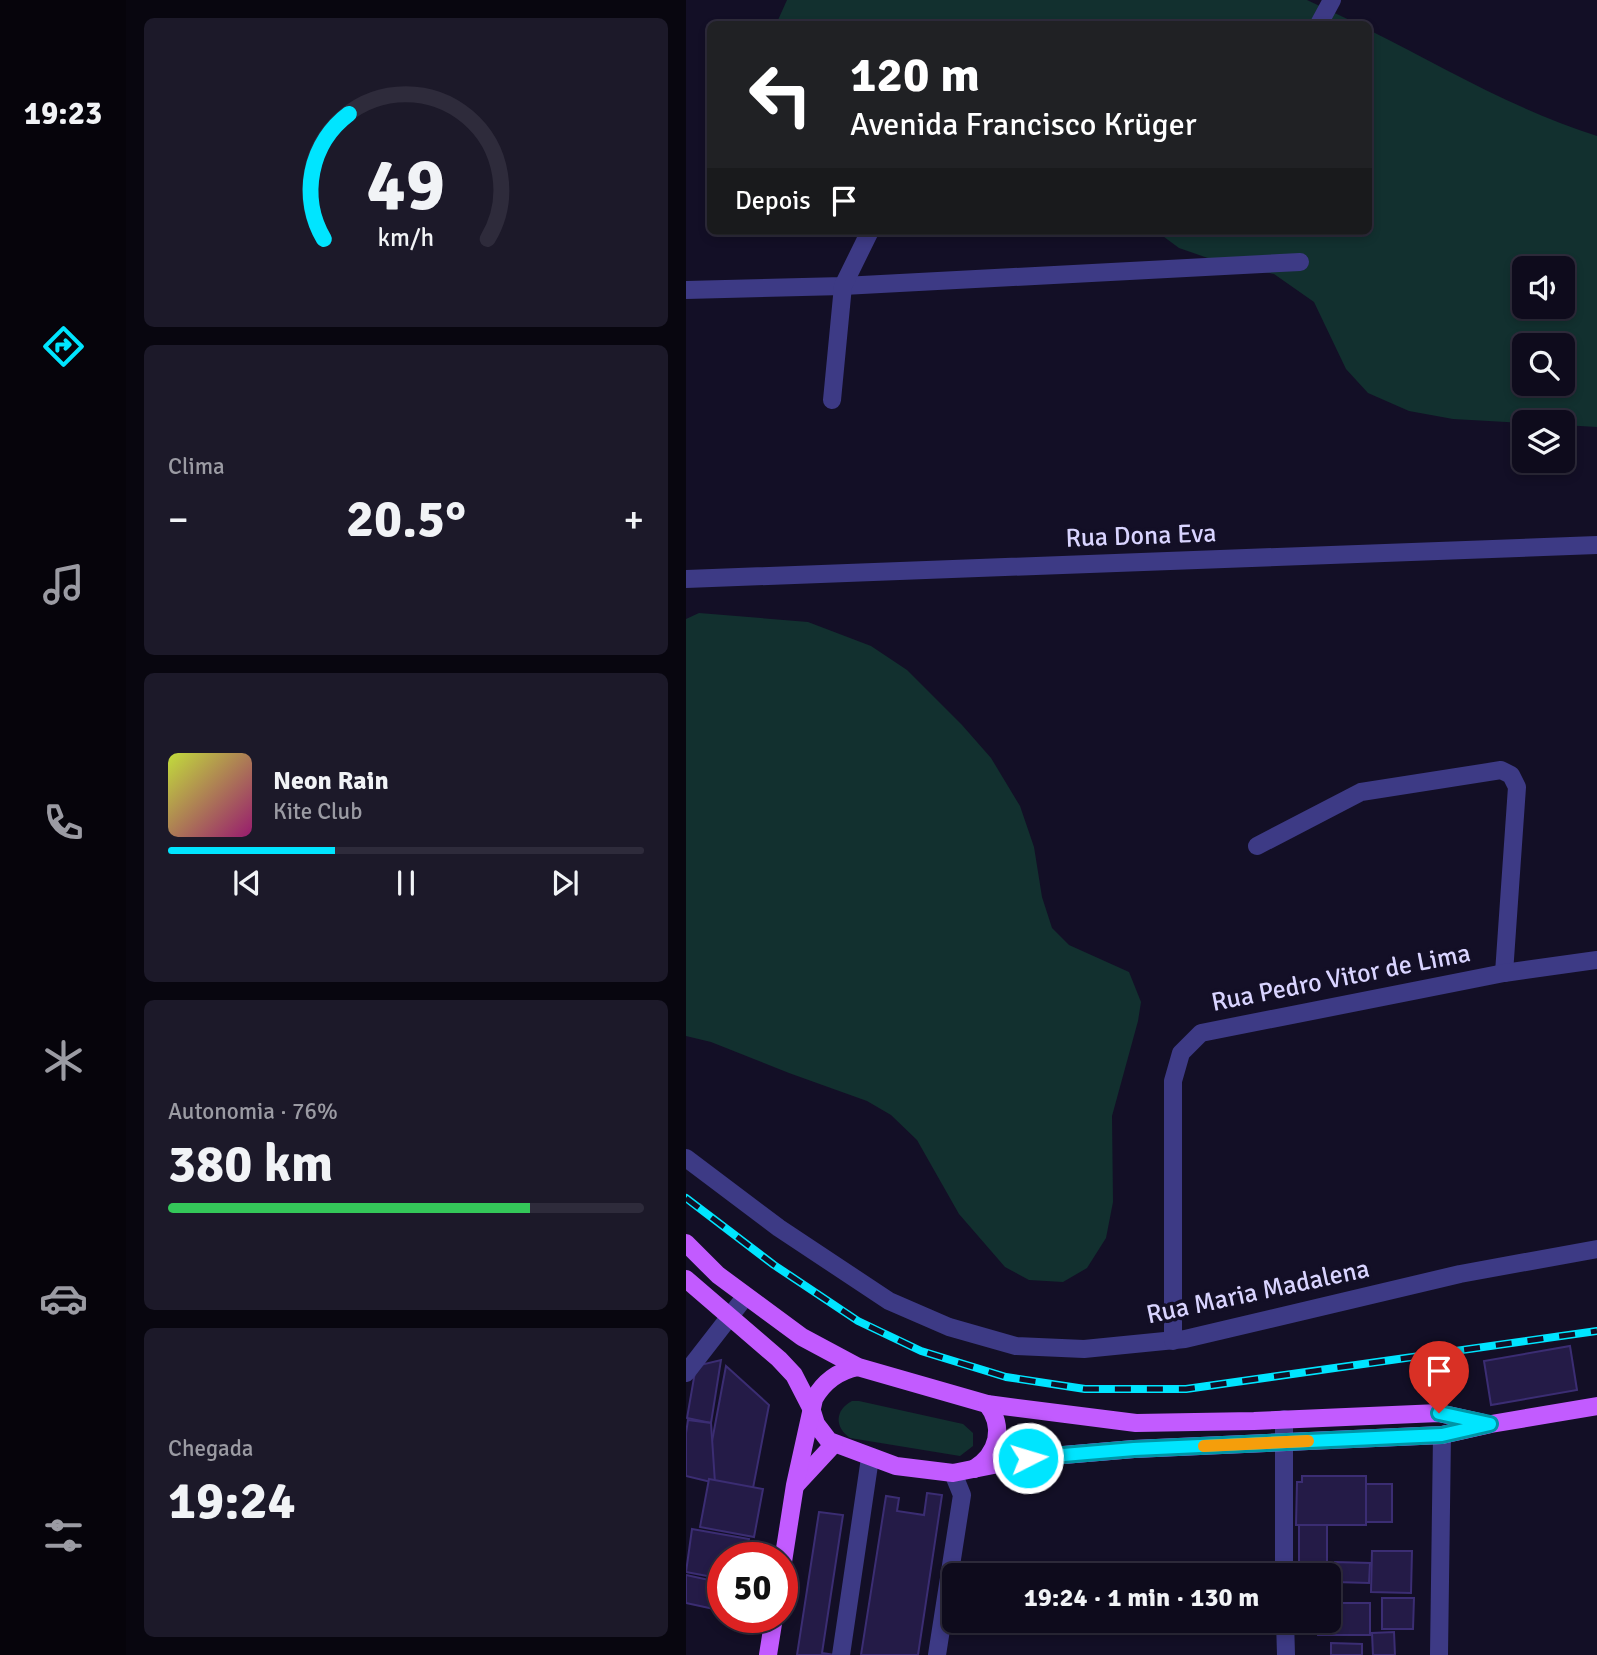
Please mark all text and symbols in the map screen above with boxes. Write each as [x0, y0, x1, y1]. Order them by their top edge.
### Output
text: 120 m [850, 45, 980, 105]
icon: left [735, 49, 826, 140]
text: 19:23 [24, 94, 102, 133]
text: Avenida Francisco Krüger [850, 105, 1196, 144]
text: 49 [367, 141, 445, 230]
icon: arrive [825, 182, 863, 220]
text: Depois [735, 185, 811, 217]
text: km/h [378, 222, 434, 253]
map controls [1512, 256, 1575, 473]
button: sound [1512, 256, 1575, 319]
icon: directions [39, 322, 88, 371]
button: search [1512, 333, 1575, 396]
button: layers [1512, 410, 1575, 473]
text: Clima [168, 452, 225, 481]
text: 20.5° [346, 487, 466, 551]
text: − [168, 496, 189, 543]
text: + [623, 496, 644, 543]
street label: Rua Dona Eva [1065, 517, 1217, 555]
icon: music [39, 560, 88, 609]
text: Neon Rain [273, 765, 389, 797]
text: Kite Club [273, 797, 362, 826]
icon: phone [39, 798, 88, 847]
icon: previous [228, 864, 266, 902]
icon: pause [387, 864, 425, 902]
icon: next [546, 864, 584, 902]
street label: Rua Pedro Vitor de Lima [1209, 937, 1473, 1019]
icon: climate [39, 1036, 88, 1085]
text: Autonomia · 76% [168, 1097, 338, 1126]
text: 380 km [168, 1132, 333, 1196]
street label: Rua Maria Madalena [1144, 1253, 1372, 1331]
icon: car [39, 1274, 88, 1323]
pin [1409, 1341, 1469, 1413]
icon: arrive [1420, 1352, 1458, 1390]
position arrow [991, 1421, 1065, 1495]
text: Chegada [168, 1434, 253, 1463]
text: 19:24 [168, 1469, 296, 1533]
icon: filters [39, 1511, 88, 1560]
speed limit sign: 50 [707, 1542, 798, 1633]
text: 19:24 · 1 min · 130 m [1024, 1582, 1259, 1614]

